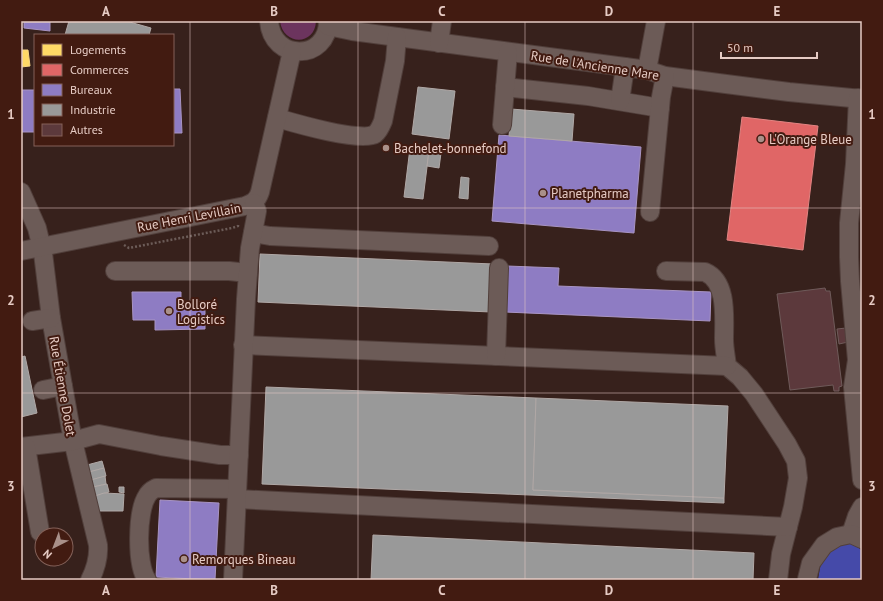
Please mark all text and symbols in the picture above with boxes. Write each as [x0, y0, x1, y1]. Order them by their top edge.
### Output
text: A [102, 3, 110, 20]
text: B [270, 3, 278, 20]
text: C [438, 3, 446, 20]
text: D [605, 3, 613, 20]
text: E [774, 3, 781, 20]
legend [34, 34, 174, 146]
scale bar [721, 34, 817, 60]
text: 50 m [727, 40, 753, 55]
text: Logements [70, 42, 126, 57]
street label: Rue de l'Ancienne Mare [530, 47, 660, 84]
text: Commerces [70, 62, 129, 77]
text: Bureaux [70, 82, 112, 97]
text: Industrie [70, 102, 116, 117]
text: 1 [7, 106, 15, 123]
text: 1 [868, 106, 876, 123]
text: Autres [70, 122, 103, 137]
place label: L'Orange Bleue [769, 131, 852, 148]
marker: L'Orange Bleue [756, 134, 766, 144]
place label: Bachelet-bonnefond [394, 140, 507, 157]
marker: Bachelet-bonnefond [381, 143, 391, 153]
place label: Planetpharma [551, 185, 629, 202]
marker: Planetpharma [538, 188, 548, 198]
street label: Rue Henri Levillain [136, 199, 242, 236]
text: 2 [7, 292, 15, 309]
text: 2 [868, 292, 876, 309]
place label: Bolloré Logistics [177, 296, 225, 328]
marker: Bolloré Logistics [164, 306, 174, 316]
street label: Rue Étienne Dolet [45, 335, 80, 438]
text: 3 [7, 478, 15, 495]
text: 3 [868, 478, 876, 495]
north arrow [34, 527, 74, 567]
text: N [40, 547, 55, 562]
place label: Remorques Bineau [192, 551, 295, 568]
marker: Remorques Bineau [179, 554, 189, 564]
text: A [102, 582, 110, 599]
text: B [270, 582, 278, 599]
text: C [438, 582, 446, 599]
text: D [605, 582, 613, 599]
text: E [774, 582, 781, 599]

